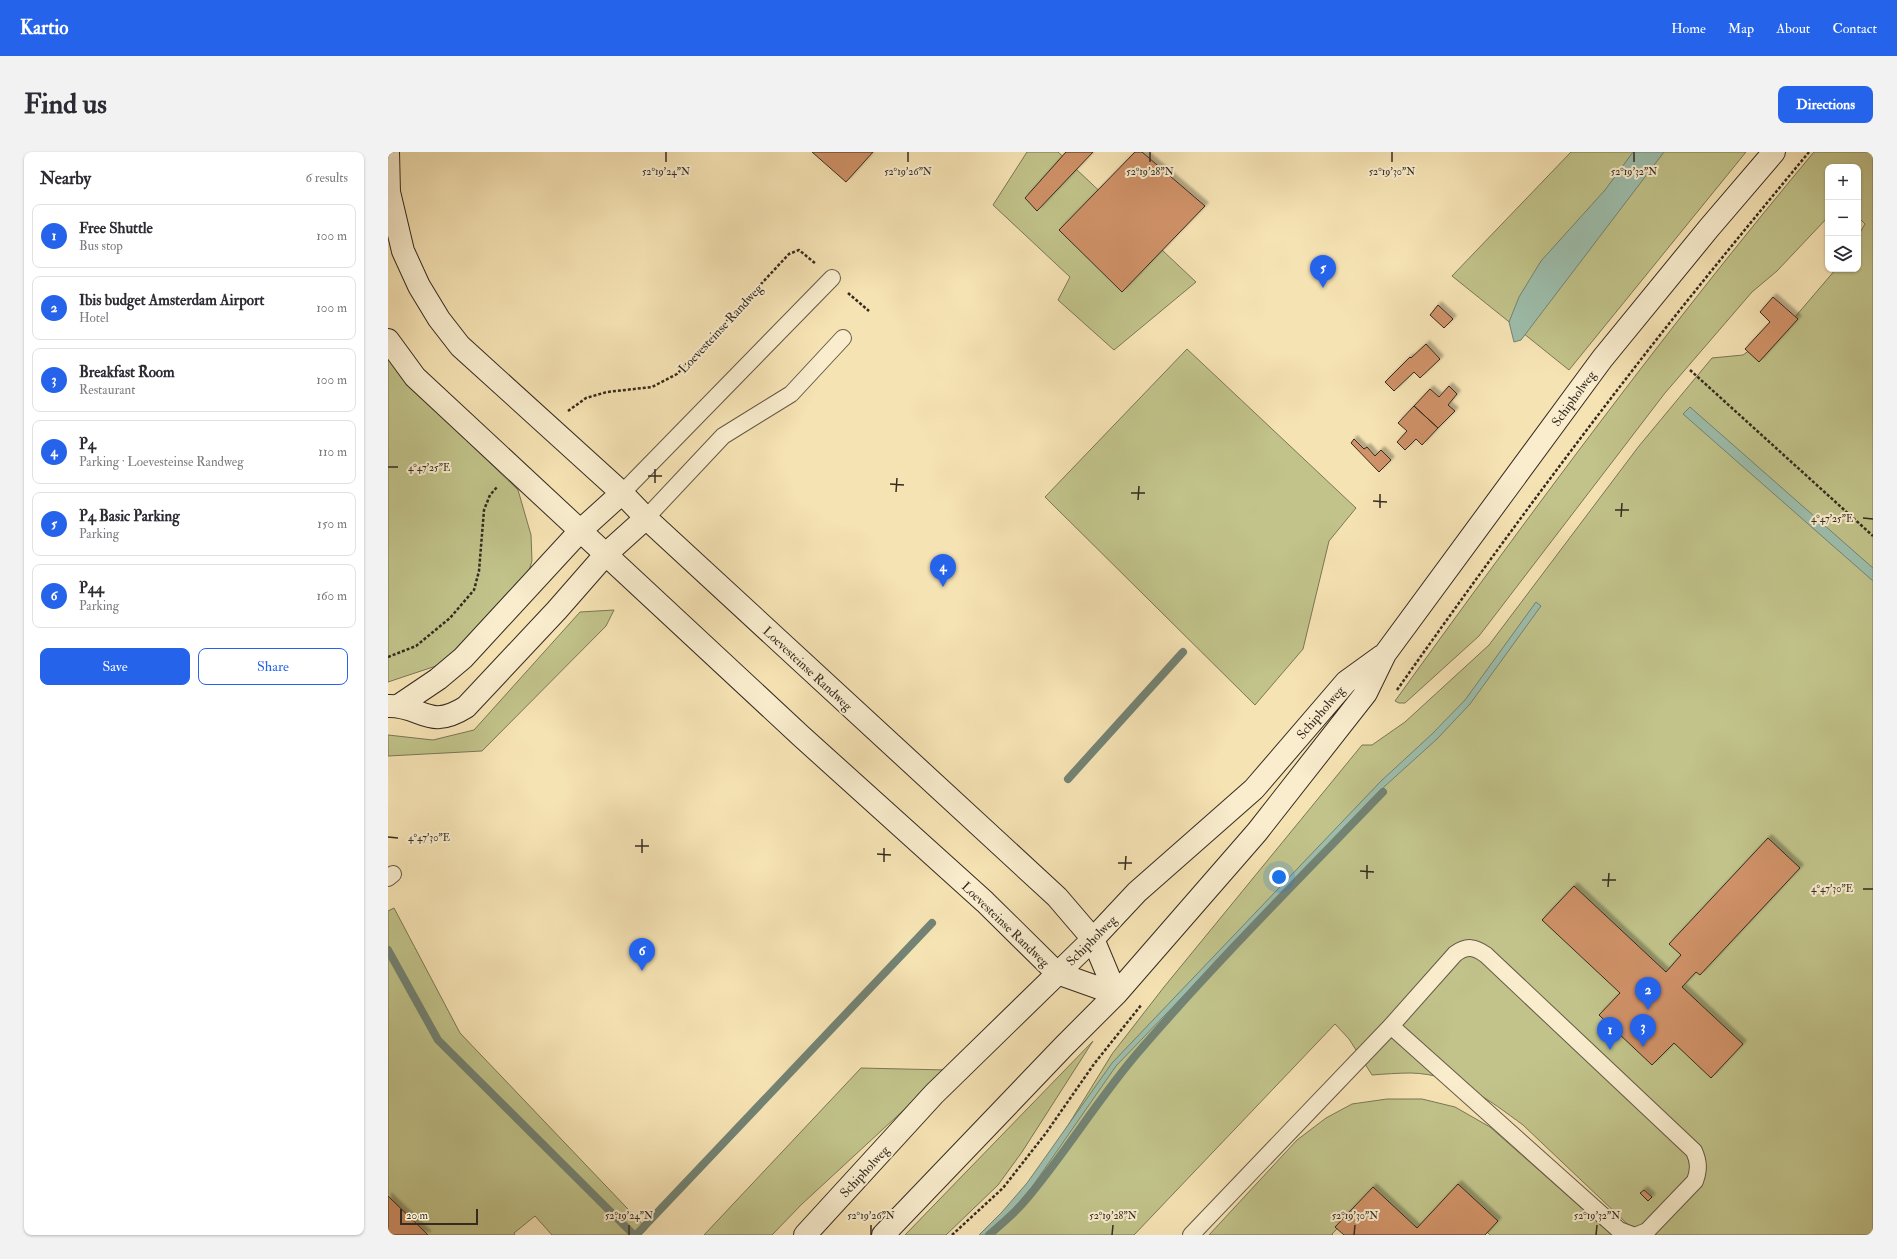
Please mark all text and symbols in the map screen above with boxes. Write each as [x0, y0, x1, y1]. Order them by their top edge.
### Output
text: Kartio [20, 16, 68, 40]
text: Home [1671, 20, 1706, 37]
text: Map [1728, 20, 1754, 37]
text: About [1776, 20, 1810, 37]
text: Contact [1832, 20, 1877, 37]
button: Directions [1778, 86, 1873, 123]
text: Find us [24, 87, 107, 122]
map controls [1825, 164, 1861, 272]
button: + [1825, 164, 1861, 200]
text: 52°19'24"N [642, 166, 690, 178]
text: 52°19'26"N [884, 166, 932, 178]
text: 52°19'28"N [1126, 166, 1174, 178]
text: 52°19'30"N [1369, 166, 1415, 178]
text: 52°19'32"N [1611, 166, 1657, 178]
text: Nearby [40, 168, 91, 189]
text: 6 results [305, 170, 348, 186]
button: − [1825, 200, 1861, 236]
text: Free Shuttle [79, 219, 153, 238]
text: 1 [52, 228, 56, 244]
text: 100 m [316, 228, 347, 244]
button: layers [1825, 236, 1861, 272]
text: Bus stop [79, 238, 123, 254]
pin: 5 [1310, 255, 1336, 288]
street label: Loevesteinse Randweg [675, 280, 767, 377]
text: Ibis budget Amsterdam Airport [79, 291, 264, 310]
text: 2 [51, 300, 57, 316]
text: 100 m [316, 300, 347, 316]
text: Hotel [79, 310, 109, 326]
text: Breakfast Room [79, 363, 175, 382]
street label: Schipholweg [1548, 367, 1601, 430]
text: 3 [52, 372, 57, 388]
text: 100 m [316, 372, 347, 388]
text: Restaurant [79, 382, 135, 398]
text: P4 [79, 435, 96, 454]
text: 4 [50, 444, 58, 460]
text: 110 m [318, 444, 347, 460]
text: Parking · Loevesteinse Randweg [79, 454, 244, 470]
text: 4°47'25"E [408, 462, 450, 474]
text: P4 Basic Parking [79, 507, 180, 526]
text: 4°47'25"E [1811, 513, 1853, 525]
text: 5 [51, 516, 57, 532]
text: 150 m [317, 516, 347, 532]
text: Parking [79, 526, 119, 542]
pin: 4 [930, 554, 956, 587]
text: P44 [79, 579, 104, 598]
text: 6 [51, 588, 57, 604]
text: 160 m [316, 588, 347, 604]
text: Parking [79, 598, 119, 614]
street label: Loevesteinse Randweg [759, 623, 856, 715]
button: Save [40, 648, 190, 685]
button: Share [198, 648, 348, 685]
street label: Schipholweg [1293, 682, 1349, 743]
text: 4°47'30"E [408, 832, 450, 844]
your location [1269, 867, 1289, 887]
street label: Loevesteinse Randweg [958, 879, 1053, 971]
text: 4°47'30"E [1811, 883, 1853, 895]
street label: Schipholweg [1063, 912, 1122, 970]
pin: 6 [629, 938, 655, 971]
pin: 2 [1635, 977, 1661, 1010]
pin: 3 [1630, 1014, 1656, 1047]
pin: 1 [1597, 1017, 1623, 1050]
street label: Schipholweg [837, 1142, 894, 1202]
scale bar [400, 1207, 478, 1226]
text: 20 m [406, 1209, 428, 1222]
text: 52°19'24"N [605, 1210, 653, 1222]
text: 52°19'26"N [847, 1210, 895, 1222]
text: 52°19'28"N [1089, 1210, 1137, 1222]
text: 52°19'30"N [1332, 1210, 1378, 1222]
text: 52°19'32"N [1574, 1210, 1620, 1222]

